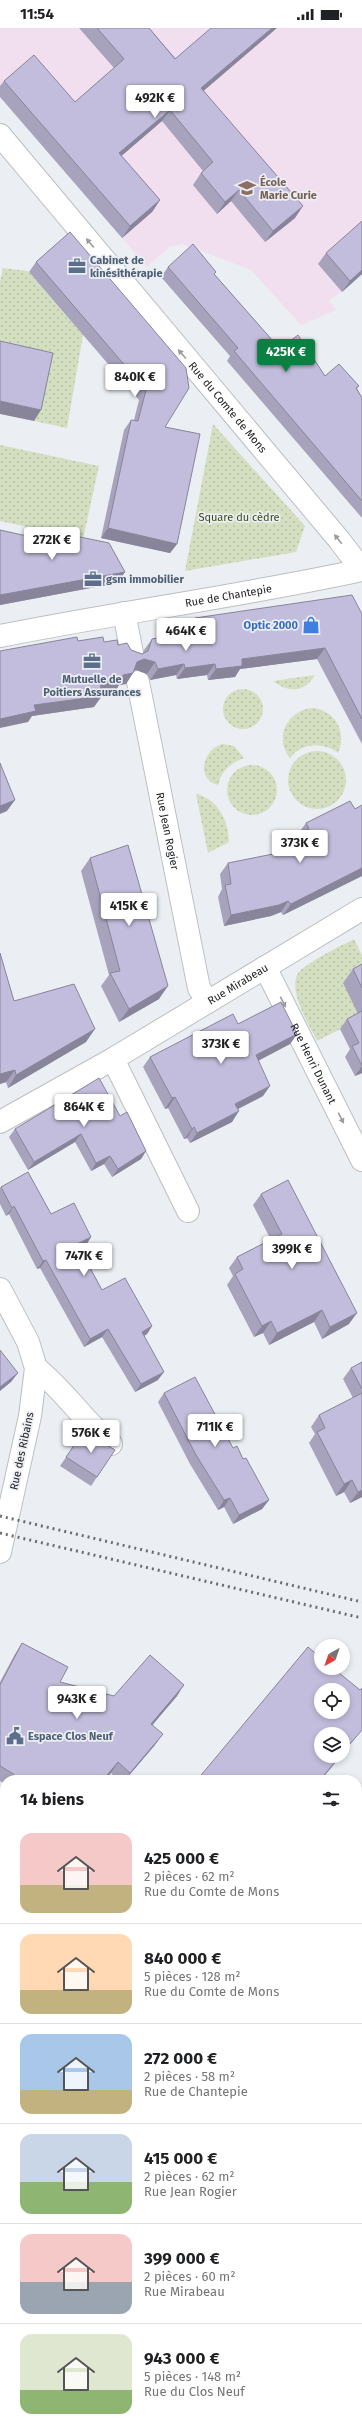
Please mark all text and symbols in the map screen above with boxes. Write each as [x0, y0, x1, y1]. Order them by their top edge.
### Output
text: 11:54 [20, 5, 54, 23]
pin: 492K € [122, 85, 188, 119]
text: 492K € [135, 90, 175, 105]
place label: École Marie Curie [260, 175, 317, 202]
school or university icon: École Marie Curie [237, 178, 257, 198]
one-way arrow [86, 238, 95, 248]
place label: Cabinet de kinésithérapie [90, 254, 162, 280]
office icon: Cabinet de kinésithérapie [67, 256, 87, 276]
pin: 425K € [253, 339, 319, 373]
text: 425K € [266, 344, 306, 359]
one-way arrow [178, 348, 187, 359]
street label: Rue du Comte de Mons [186, 359, 270, 455]
pin: 840K € [102, 364, 168, 398]
text: 840K € [114, 369, 156, 384]
park label: Square du cèdre [198, 511, 280, 524]
pin: 272K € [19, 527, 85, 561]
text: 272K € [33, 532, 71, 547]
one-way arrow [334, 533, 343, 544]
office icon: gsm immobilier [83, 569, 103, 589]
place label: gsm immobilier [106, 573, 184, 586]
street label: Rue de Chantepie [184, 582, 273, 609]
shop icon: Optic 2000 [301, 615, 321, 635]
pin: 464K € [153, 618, 219, 652]
place label: Optic 2000 [244, 619, 299, 632]
text: 464K € [165, 623, 207, 638]
office icon: Mutuelle de Poitiers Assurances [82, 651, 102, 671]
place label: Mutuelle de Poitiers Assurances [43, 673, 141, 699]
street label: Rue Jean Rogier [154, 791, 182, 872]
pin: 373K € [267, 830, 333, 864]
text: 373K € [281, 835, 319, 850]
pin: 415K € [96, 893, 162, 927]
text: 415K € [110, 898, 148, 913]
street label: Rue Mirabeau [205, 961, 270, 1007]
one-way arrow [280, 996, 286, 1008]
street label: Rue Henri Dunant [288, 1021, 339, 1106]
pin: 373K € [188, 1031, 254, 1065]
text: 373K € [202, 1036, 240, 1051]
pin: 864K € [51, 1094, 117, 1128]
text: 864K € [63, 1099, 105, 1114]
one-way arrow [338, 1112, 344, 1124]
pin: 399K € [259, 1236, 325, 1270]
text: 399K € [272, 1241, 312, 1256]
pin: 747K € [51, 1243, 117, 1277]
text: 747K € [65, 1248, 103, 1263]
street label: Rue des Ribains [7, 1411, 37, 1491]
pin: 711K € [182, 1414, 248, 1448]
text: 711K € [197, 1419, 233, 1434]
pin: 576K € [58, 1420, 124, 1454]
text: 576K € [72, 1425, 110, 1440]
north arrow [314, 1639, 350, 1675]
map controls [314, 1639, 350, 1763]
button: locate [314, 1683, 350, 1719]
pin: 943K € [44, 1686, 110, 1720]
text: 943K € [57, 1691, 97, 1706]
public building icon: Espace Clos Neuf [5, 1726, 25, 1746]
button: layers [314, 1727, 350, 1763]
place label: Espace Clos Neuf [28, 1730, 114, 1743]
icon: filters [320, 1788, 342, 1810]
text: 14 biens [20, 1789, 84, 1810]
text: 425 000 € [144, 1848, 219, 1869]
icon: home [52, 1849, 100, 1897]
text: 2 pièces · 62 m² [144, 1869, 234, 1884]
text: Rue du Comte de Mons [144, 1884, 279, 1899]
text: 840 000 € [144, 1948, 221, 1969]
icon: home [52, 1950, 100, 1998]
text: 5 pièces · 128 m² [144, 1969, 241, 1984]
text: Rue du Comte de Mons [144, 1984, 279, 1999]
text: 272 000 € [144, 2048, 217, 2069]
icon: home [52, 2050, 100, 2098]
text: 2 pièces · 58 m² [144, 2069, 235, 2084]
text: Rue de Chantepie [144, 2084, 248, 2099]
text: 415 000 € [144, 2148, 217, 2169]
icon: home [52, 2150, 100, 2198]
text: 2 pièces · 62 m² [144, 2169, 234, 2184]
text: Rue Jean Rogier [144, 2184, 237, 2199]
text: 399 000 € [144, 2248, 220, 2269]
icon: home [52, 2250, 100, 2298]
text: 2 pièces · 60 m² [144, 2269, 235, 2284]
text: Rue Mirabeau [144, 2284, 225, 2299]
text: 943 000 € [144, 2348, 219, 2369]
icon: home [52, 2350, 100, 2398]
text: 5 pièces · 148 m² [144, 2369, 241, 2384]
text: Rue du Clos Neuf [144, 2384, 245, 2399]

